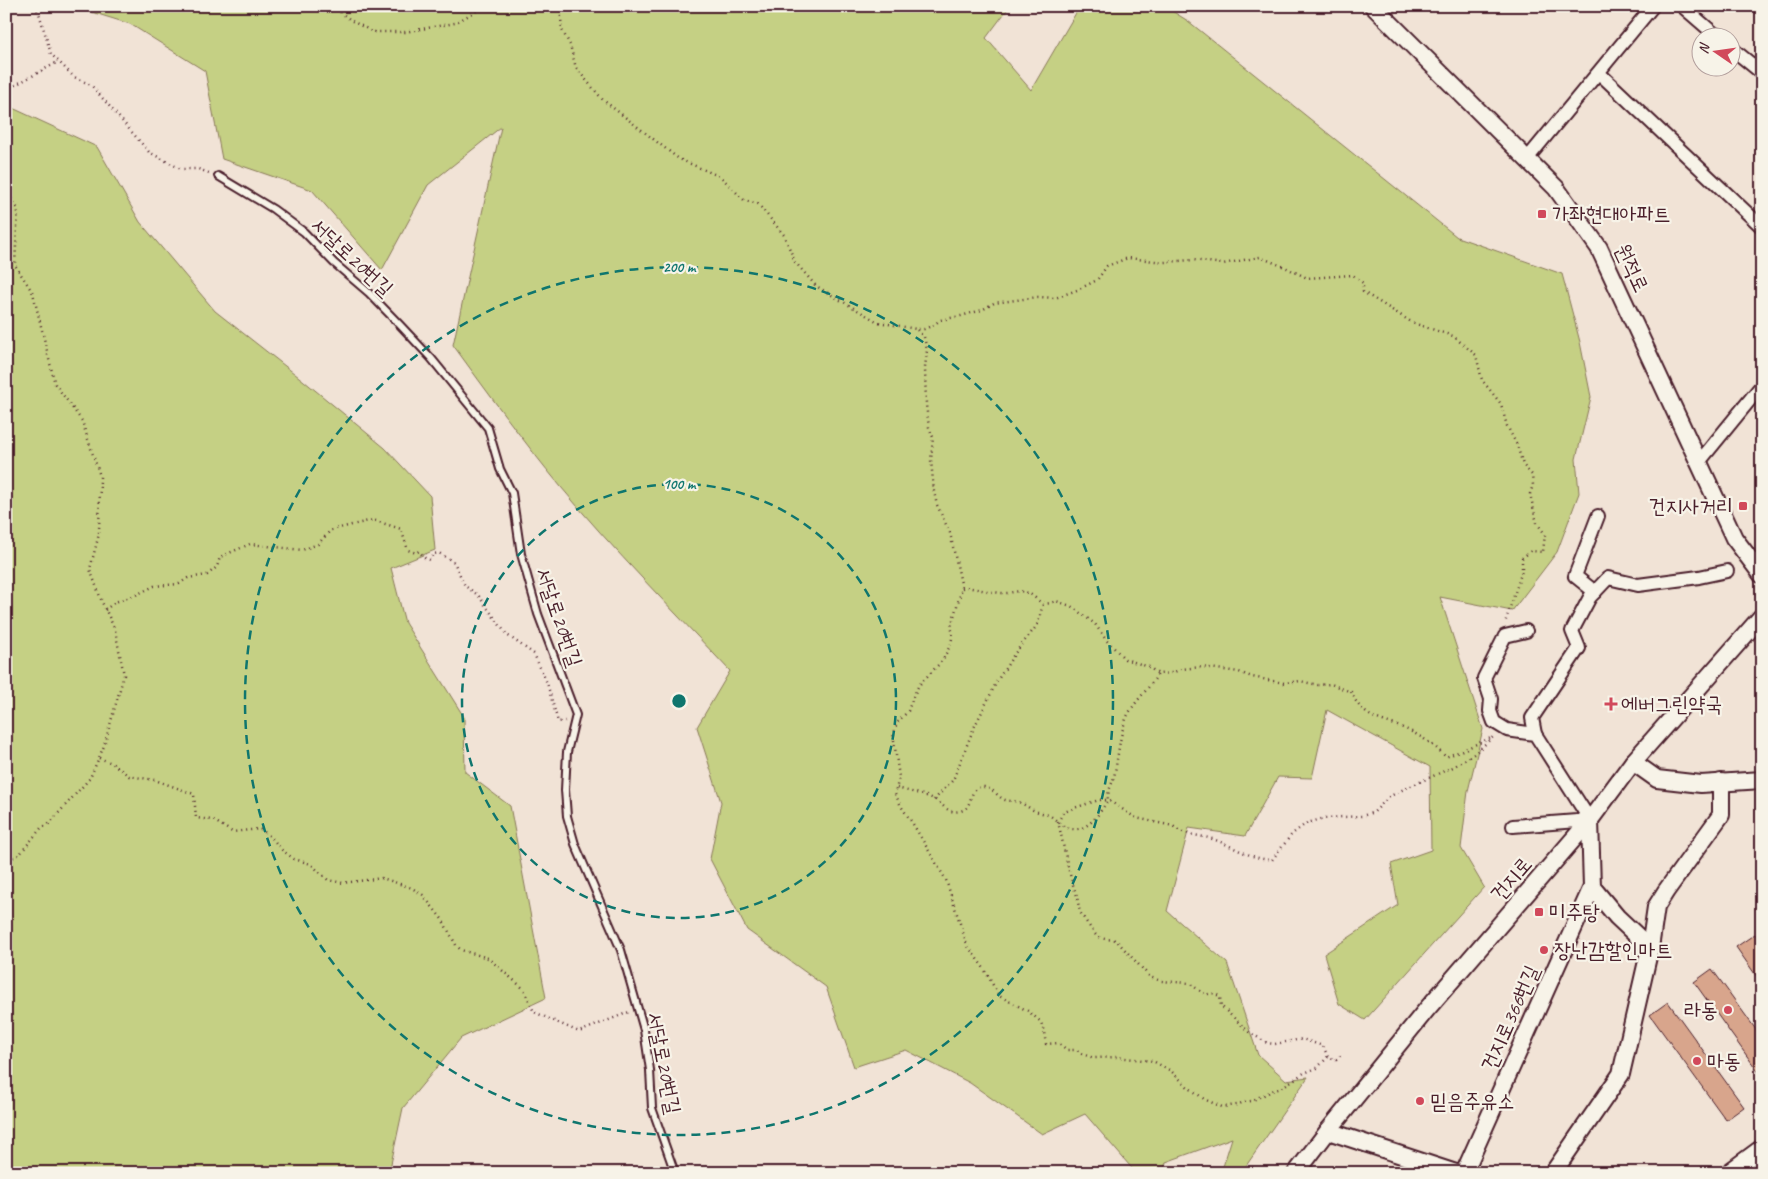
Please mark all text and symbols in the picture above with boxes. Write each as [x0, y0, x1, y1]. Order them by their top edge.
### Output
north arrow [1690, 28, 1740, 78]
text: N [1695, 41, 1714, 55]
place label: 가좌현대아파트 [1552, 201, 1670, 227]
marker: 가좌현대아파트 [1536, 208, 1548, 220]
street label: 서달로20번길 [305, 212, 399, 302]
street label: 원적로 [1610, 240, 1654, 296]
text: 200 m [663, 258, 697, 277]
text: 100 m [663, 475, 697, 494]
place label: 건지사거리 [1649, 493, 1733, 519]
marker: 건지사거리 [1737, 500, 1749, 512]
street label: 서달로20번길 [530, 564, 588, 670]
place label: 에버그린약국 [1621, 691, 1722, 717]
centre of rings [670, 692, 688, 710]
marker: 에버그린약국 [1605, 698, 1617, 710]
street label: 건지로 [1485, 851, 1537, 907]
place label: 미주탕 [1549, 899, 1600, 925]
marker: 미주탕 [1533, 906, 1545, 918]
place label: 장난감할인마트 [1554, 937, 1672, 963]
marker: 장난감할인마트 [1538, 944, 1550, 956]
street label: 건지로366번길 [1475, 961, 1545, 1075]
place label: 라동 [1684, 997, 1718, 1023]
marker: 라동 [1722, 1004, 1734, 1016]
street label: 서달로20번길 [641, 1010, 687, 1116]
place label: 마동 [1707, 1048, 1741, 1074]
marker: 마동 [1691, 1055, 1703, 1067]
place label: 믿음주유소 [1430, 1088, 1515, 1114]
marker: 믿음주유소 [1414, 1095, 1426, 1107]

